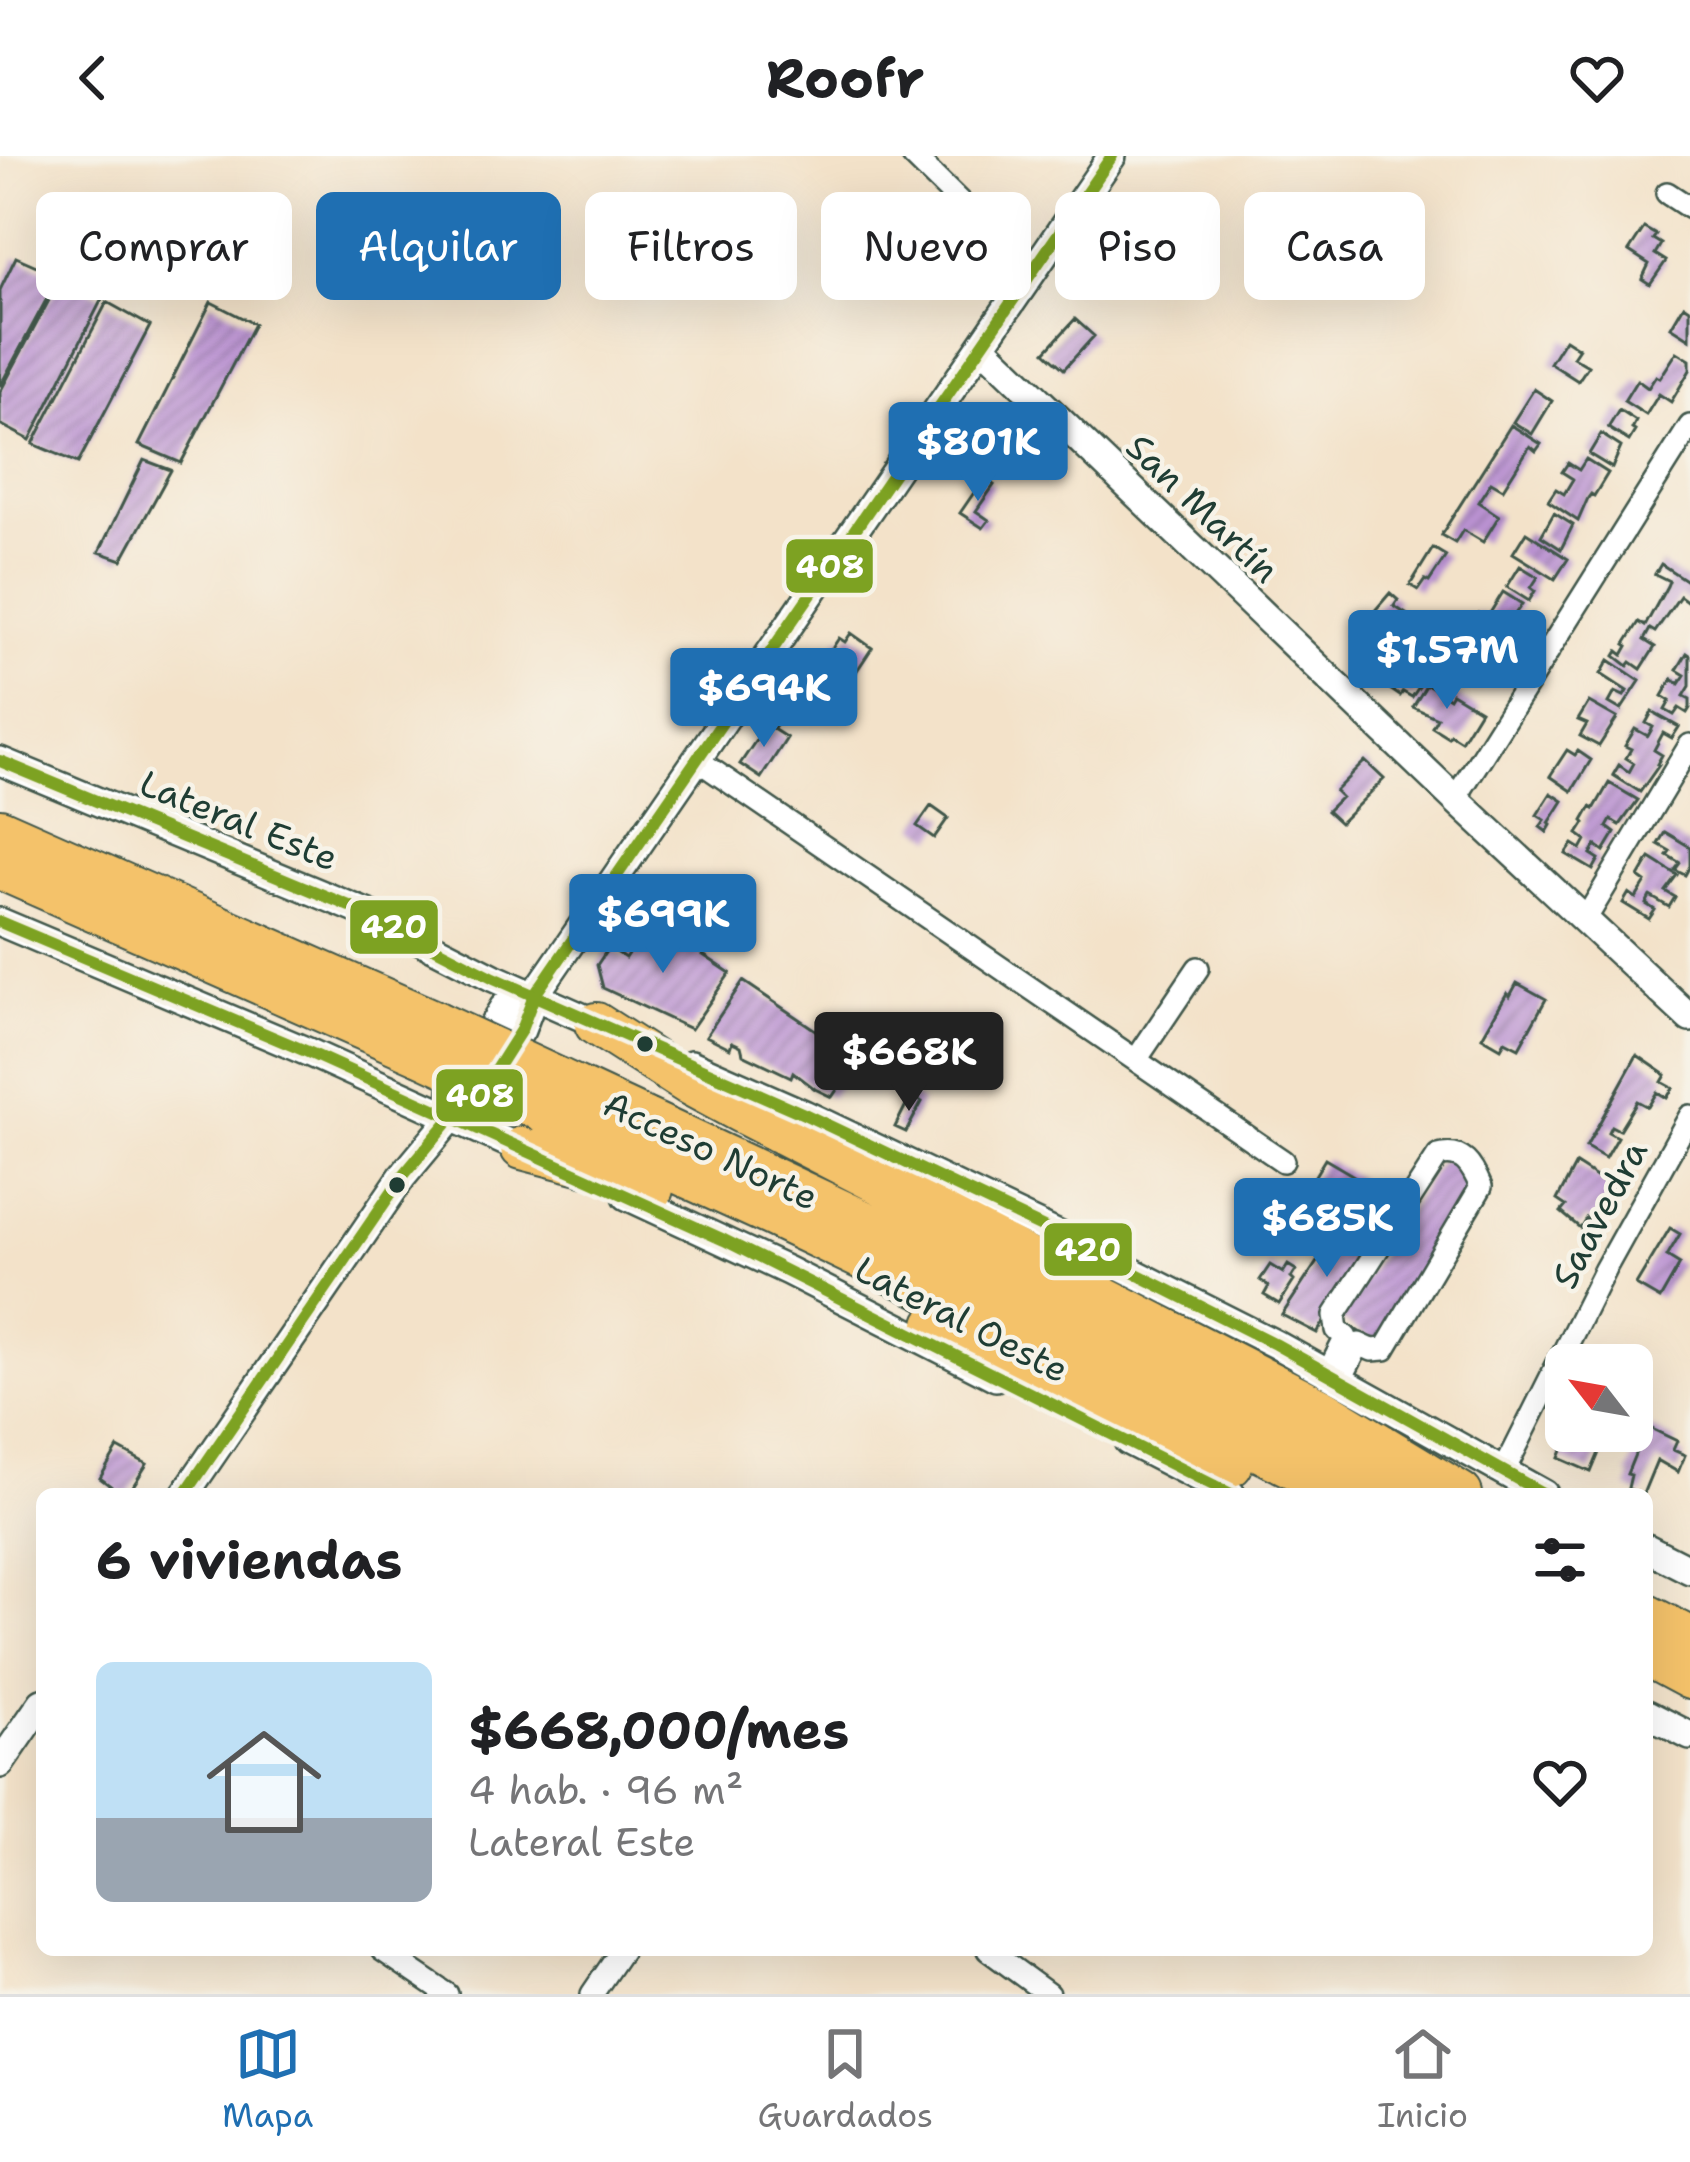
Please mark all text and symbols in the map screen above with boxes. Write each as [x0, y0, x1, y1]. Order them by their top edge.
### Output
text: Roofr [766, 42, 924, 114]
icon: back [60, 45, 126, 111]
icon: heart [1564, 45, 1630, 111]
chip: Comprar [36, 192, 292, 300]
chip: Alquilar [316, 192, 561, 300]
chip: Filtros [585, 192, 797, 300]
chip: Nuevo [821, 192, 1031, 300]
chip: Piso [1055, 192, 1220, 300]
chip: Casa [1244, 192, 1425, 300]
pin: $801K [894, 402, 1062, 504]
text: $801K [916, 415, 1040, 467]
street label: San Martín [1115, 423, 1290, 594]
line badge: 408 [784, 537, 875, 595]
text: 408 [795, 544, 865, 589]
pin: $1.57M [1349, 610, 1545, 712]
text: $1.57M [1375, 623, 1519, 675]
pin: $694K [680, 648, 848, 750]
text: $694K [697, 661, 831, 713]
street label: Lateral Este [132, 758, 345, 882]
pin: $699K [579, 874, 747, 976]
text: $699K [596, 887, 730, 939]
line badge: 420 [348, 898, 440, 956]
text: 420 [361, 904, 427, 949]
pin: $668K [825, 1012, 993, 1114]
text: $668K [841, 1025, 977, 1077]
unlabelled marker [634, 1033, 656, 1055]
line badge: 408 [434, 1067, 525, 1124]
text: 408 [445, 1073, 515, 1118]
street label: Acceso Norte [595, 1079, 826, 1222]
street label: Saavedra [1540, 1132, 1659, 1297]
unlabelled marker [386, 1174, 408, 1196]
pin: $685K [1243, 1178, 1411, 1280]
text: $685K [1261, 1191, 1393, 1243]
line badge: 420 [1042, 1221, 1134, 1278]
text: 420 [1055, 1227, 1121, 1272]
street label: Lateral Oeste [847, 1245, 1077, 1394]
north arrow [1545, 1344, 1653, 1452]
map controls [1545, 1344, 1653, 1452]
text: 6 viviendas [96, 1526, 402, 1594]
icon: filters [1527, 1527, 1593, 1593]
text: $668,000/mes [468, 1696, 849, 1764]
icon: home [192, 1710, 336, 1854]
icon: heart [1527, 1749, 1593, 1815]
text: 4 hab. · 96 m² [468, 1764, 744, 1816]
text: Lateral Este [468, 1816, 695, 1868]
tab: Mapa [222, 2021, 313, 2138]
tab: Guardados [757, 2021, 933, 2138]
tab: Inicio [1377, 2021, 1468, 2138]

